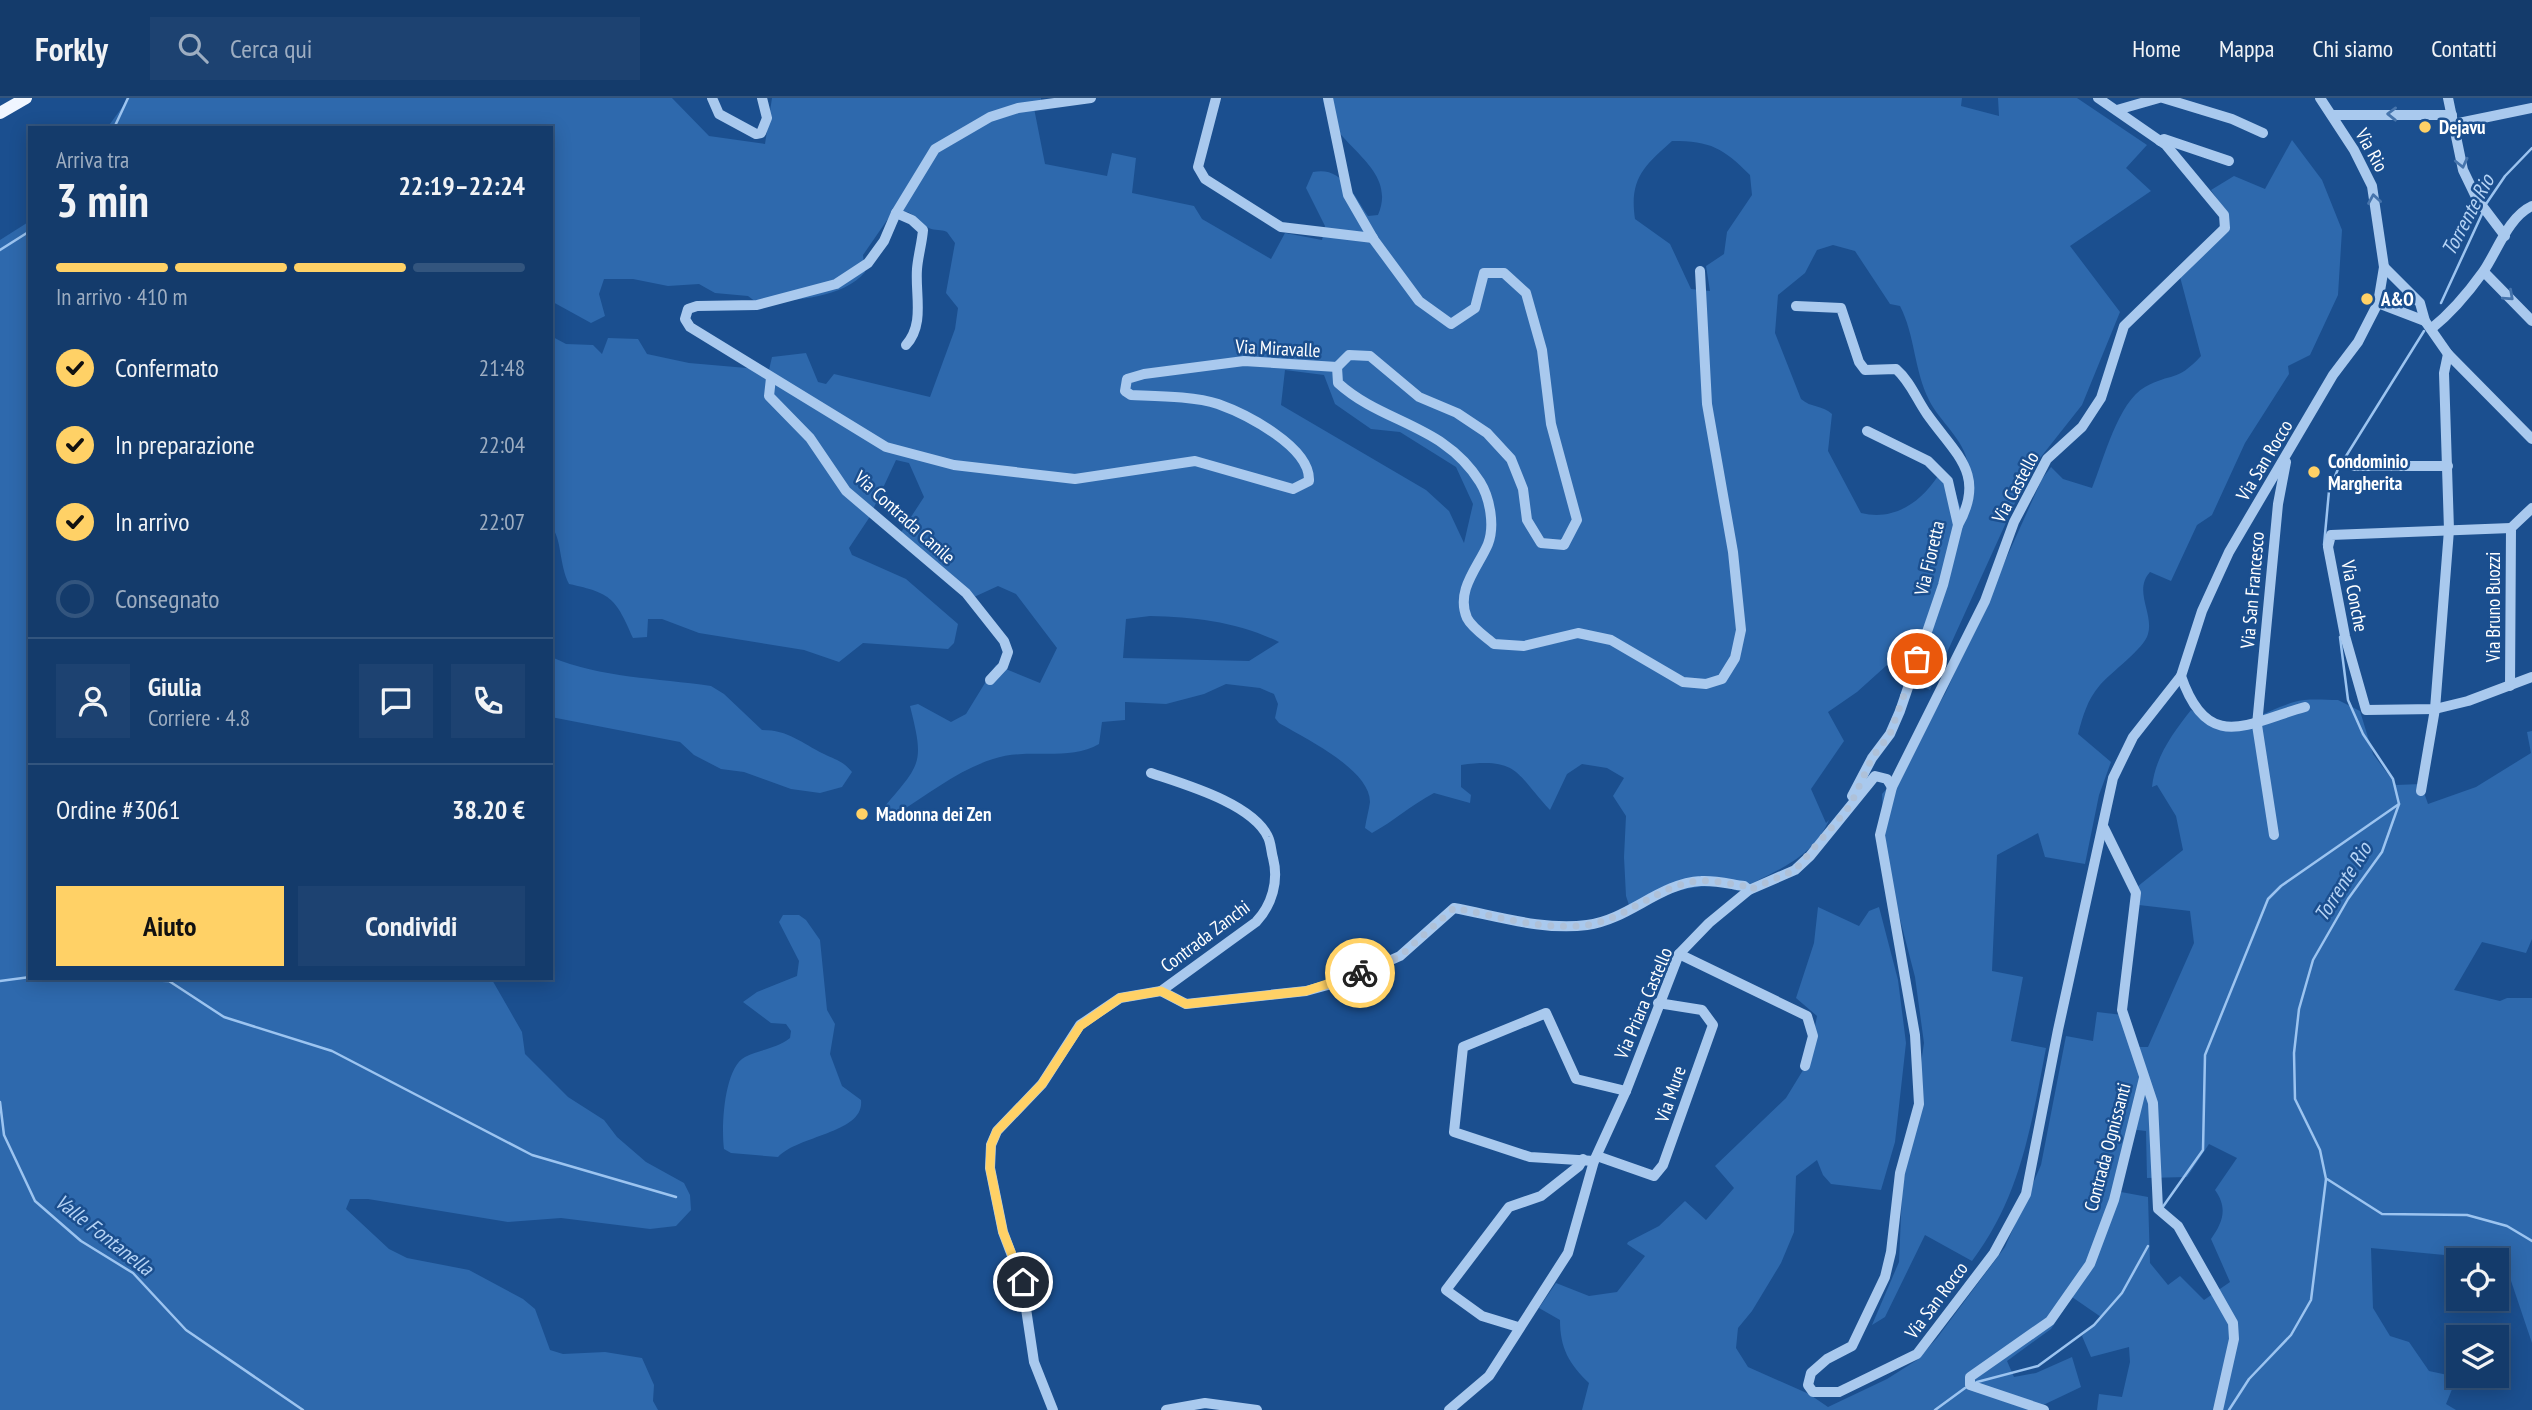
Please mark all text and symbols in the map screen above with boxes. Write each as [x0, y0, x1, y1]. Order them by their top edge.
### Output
search box [150, 17, 640, 80]
text: Forkly [35, 27, 108, 70]
icon: search [174, 29, 212, 67]
text: Cerca qui [230, 32, 312, 65]
text: Home [2132, 33, 2181, 64]
text: Mappa [2219, 33, 2274, 64]
text: Chi siamo [2312, 33, 2393, 64]
text: Contatti [2431, 33, 2497, 64]
one-way arrow [2386, 106, 2397, 122]
place label: Dejavu [2439, 115, 2485, 139]
marker: Dejavu [2417, 119, 2433, 135]
street label: Via Rio [2350, 123, 2394, 176]
text: Arriva tra [56, 145, 129, 174]
one-way arrow [2454, 157, 2468, 169]
water label: Torrente Rio [2435, 168, 2501, 260]
text: 22:19–22:24 [398, 169, 525, 202]
text: 3 min [56, 170, 149, 230]
one-way arrow [2367, 193, 2382, 205]
text: In arrivo · 410 m [56, 282, 188, 311]
place label: A&O [2380, 287, 2414, 311]
one-way arrow [2501, 287, 2514, 300]
marker: A&O [2359, 291, 2375, 307]
street label: Via Miravalle [1234, 334, 1321, 362]
icon: check [56, 349, 94, 387]
text: Confermato [115, 351, 219, 384]
text: 21:48 [479, 353, 525, 382]
street label: Via San Rocco [2230, 415, 2298, 506]
icon: check [56, 426, 94, 464]
text: In preparazione [115, 428, 255, 461]
text: 22:04 [479, 430, 525, 459]
street label: Via Castello [1986, 447, 2044, 528]
place label: Condominio Margherita [2328, 449, 2408, 495]
marker: Condominio Margherita [2306, 464, 2322, 480]
street label: Via Contrada Canile [849, 465, 961, 569]
icon: check [56, 503, 94, 541]
text: In arrivo [115, 505, 190, 538]
text: 22:07 [479, 507, 525, 536]
street label: Via Fioretta [1909, 518, 1949, 599]
street label: Via San Francesco [2235, 531, 2269, 650]
street label: Via Bruno Buozzi [2481, 552, 2505, 663]
street label: Via Conche [2336, 557, 2374, 634]
text: Consegnato [115, 582, 219, 615]
pin [1887, 629, 1947, 689]
icon: bag [1898, 640, 1936, 678]
button: person [56, 664, 130, 738]
button: chat [359, 664, 433, 738]
button: phone [451, 664, 525, 738]
text: Giulia [148, 670, 201, 703]
text: Corriere · 4.8 [148, 703, 250, 732]
text: Ordine #3061 [56, 793, 180, 826]
text: 38.20 € [452, 793, 525, 826]
place label: Madonna dei Zen [876, 802, 991, 826]
marker: Madonna dei Zen [854, 806, 870, 822]
water label: Torrente Rio [2308, 836, 2378, 926]
button: Aiuto [56, 886, 284, 966]
button: Condividi [298, 886, 525, 966]
street label: Contrada Zanchi [1156, 895, 1254, 977]
courier [1325, 938, 1395, 1008]
street label: Via Priara Castello [1608, 944, 1677, 1063]
icon: bike [1341, 954, 1379, 992]
street label: Via Mure [1649, 1063, 1691, 1126]
street label: Contrada Ognissanti [2078, 1080, 2136, 1214]
water label: Valle Fontanella [50, 1188, 160, 1282]
map controls [2446, 1248, 2509, 1388]
button: locate [2446, 1248, 2509, 1311]
pin [993, 1252, 1053, 1312]
street label: Via San Rocco [1899, 1257, 1973, 1344]
icon: home [1004, 1263, 1042, 1301]
button: layers [2446, 1325, 2509, 1388]

